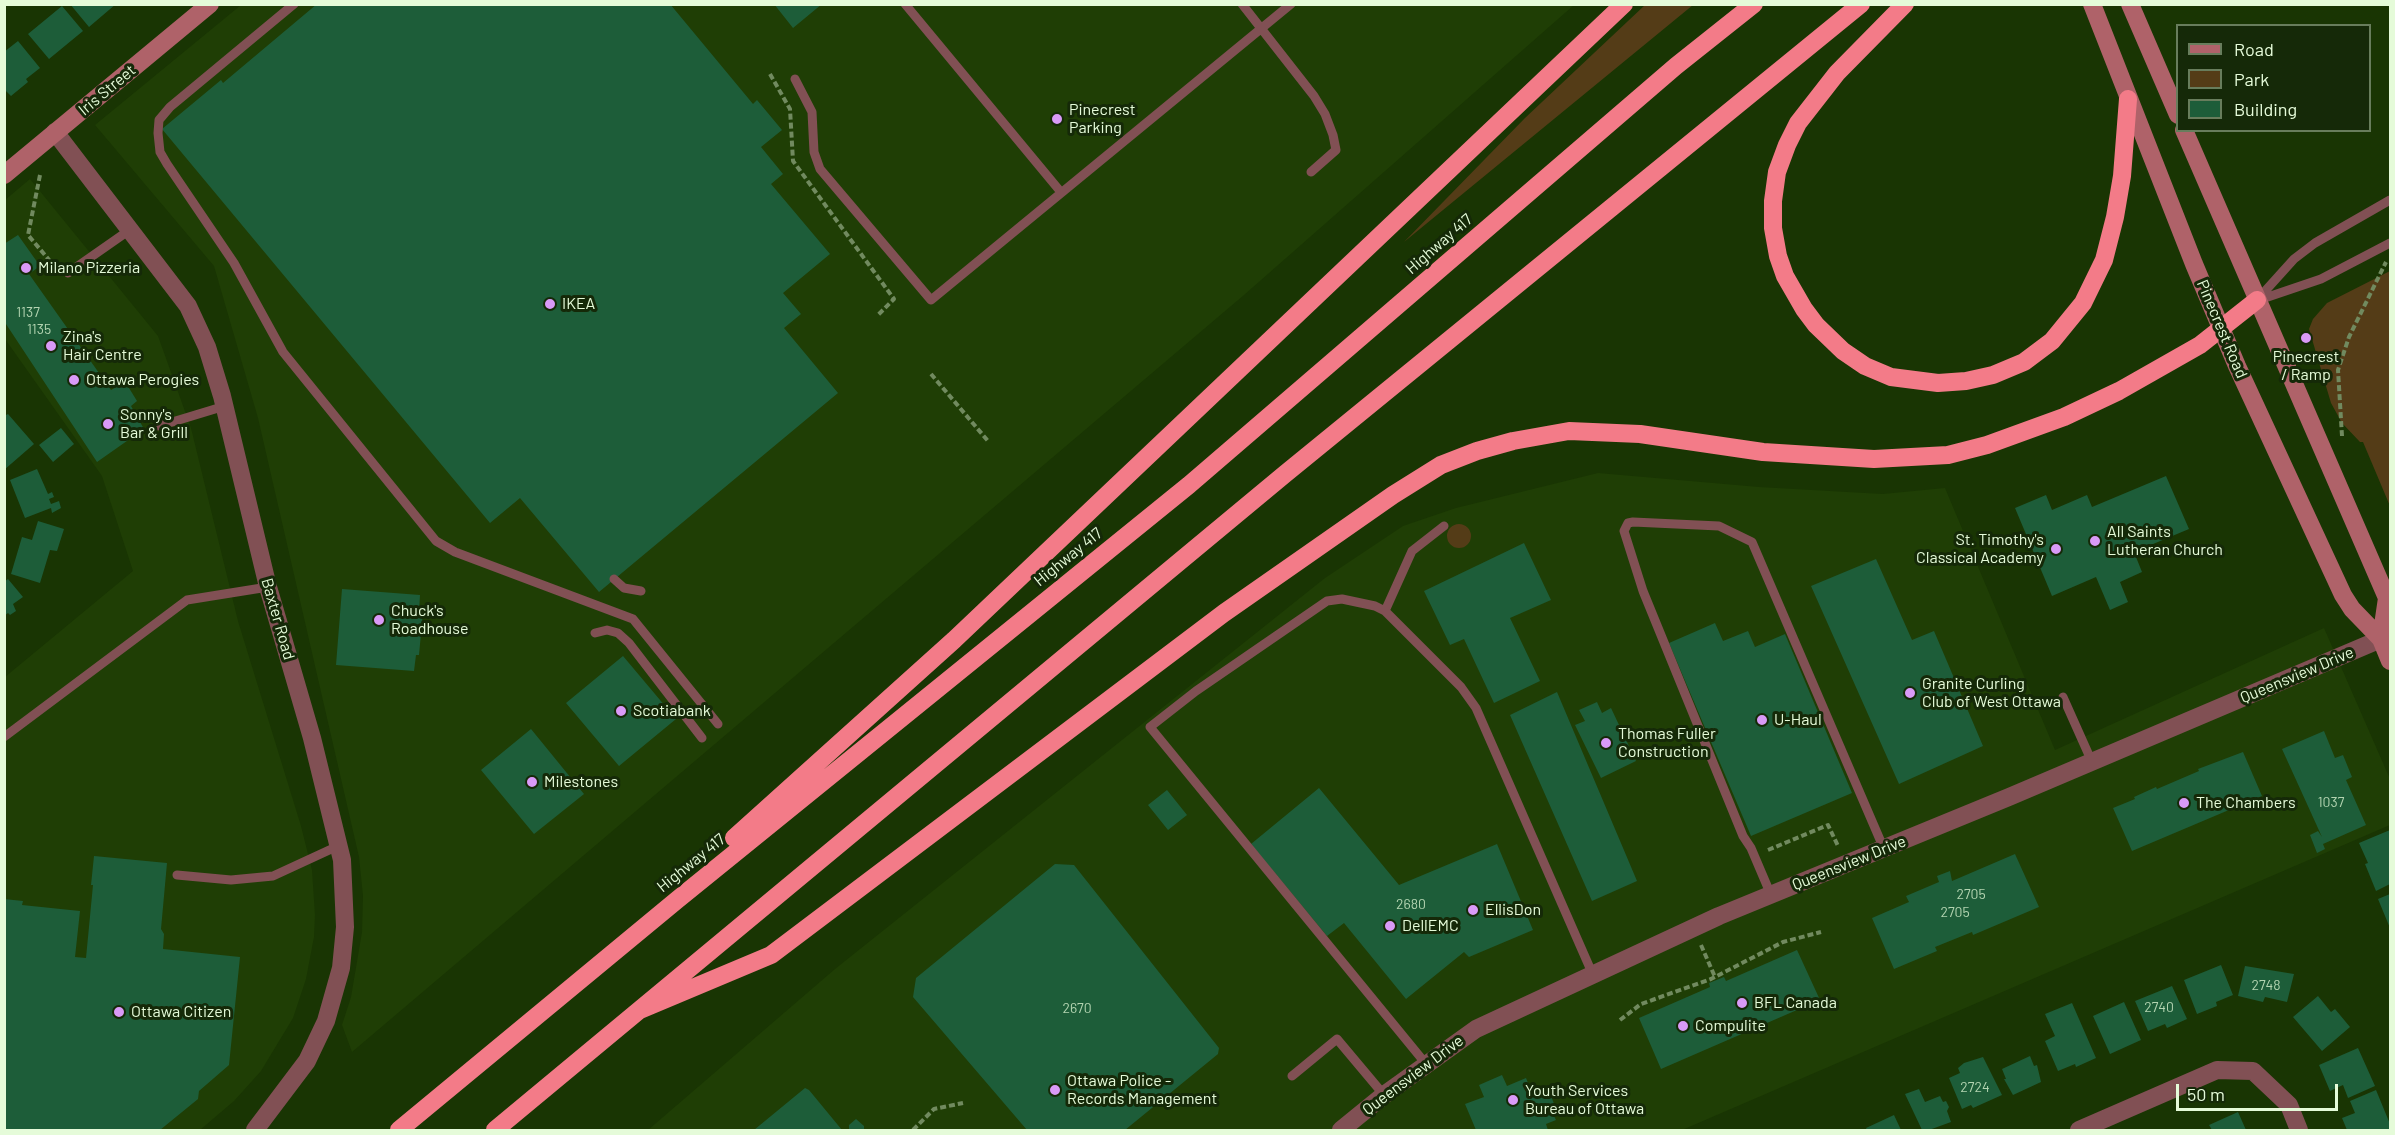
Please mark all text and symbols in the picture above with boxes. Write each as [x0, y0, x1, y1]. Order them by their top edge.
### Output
legend [2176, 24, 2371, 132]
text: Road [2234, 38, 2274, 60]
street label: Iris Street [75, 61, 139, 119]
text: Park [2234, 68, 2269, 90]
text: Building [2234, 98, 2297, 120]
place label: Pinecrest Parking [1069, 100, 1136, 138]
marker: Pinecrest Parking [1050, 112, 1064, 126]
street label: Highway 417 [1402, 210, 1476, 278]
place label: Milano Pizzeria [38, 258, 140, 278]
marker: Milano Pizzeria [19, 261, 33, 275]
street label: Pinecrest Road [2193, 277, 2251, 381]
place label: IKEA [562, 294, 595, 314]
marker: IKEA [543, 297, 557, 311]
house number: 1137 [16, 304, 40, 320]
house number: 1135 [27, 321, 51, 337]
place label: Zina's Hair Centre [63, 327, 142, 365]
marker: Pinecrest / Ramp [2299, 331, 2313, 345]
marker: Zina's Hair Centre [44, 339, 58, 353]
place label: Pinecrest / Ramp [2273, 347, 2339, 385]
place label: Ottawa Perogies [86, 370, 199, 390]
marker: Ottawa Perogies [67, 373, 81, 387]
place label: Sonny's Bar & Grill [120, 405, 188, 443]
marker: Sonny's Bar & Grill [101, 417, 115, 431]
place label: All Saints Lutheran Church [2107, 522, 2223, 560]
street label: Highway 417 [1030, 524, 1106, 590]
place label: St. Timothy's Classical Academy [1916, 530, 2044, 568]
marker: All Saints Lutheran Church [2088, 534, 2102, 548]
marker: St. Timothy's Classical Academy [2049, 542, 2063, 556]
street label: Baxter Road [257, 576, 299, 662]
place label: Chuck's Roadhouse [391, 601, 468, 639]
marker: Chuck's Roadhouse [372, 613, 386, 627]
street label: Queensview Drive [2238, 643, 2356, 707]
place label: Granite Curling Club of West Ottawa [1922, 674, 2061, 712]
marker: Granite Curling Club of West Ottawa [1903, 686, 1917, 700]
place label: Scotiabank [633, 701, 711, 721]
marker: Scotiabank [614, 704, 628, 718]
place label: U-Haul [1774, 710, 1822, 730]
marker: U-Haul [1755, 713, 1769, 727]
place label: Thomas Fuller Construction [1618, 724, 1716, 762]
marker: Thomas Fuller Construction [1599, 736, 1613, 750]
place label: Milestones [544, 772, 618, 792]
marker: Milestones [525, 775, 539, 789]
place label: The Chambers [2196, 793, 2296, 813]
house number: 1037 [2318, 794, 2344, 810]
marker: The Chambers [2177, 796, 2191, 810]
street label: Highway 417 [653, 830, 729, 896]
street label: Queensview Drive [1789, 831, 1909, 895]
house number: 2705 [1956, 886, 1986, 902]
house number: 2680 [1396, 896, 1426, 912]
place label: EllisDon [1485, 900, 1541, 920]
marker: EllisDon [1466, 903, 1480, 917]
house number: 2705 [1940, 904, 1970, 920]
place label: DellEMC [1402, 916, 1459, 936]
marker: DellEMC [1383, 919, 1397, 933]
house number: 2748 [2251, 977, 2281, 993]
place label: BFL Canada [1754, 993, 1837, 1013]
marker: BFL Canada [1735, 996, 1749, 1010]
house number: 2740 [2144, 999, 2174, 1015]
house number: 2670 [1062, 1000, 1092, 1016]
place label: Ottawa Citizen [131, 1002, 231, 1022]
marker: Ottawa Citizen [112, 1005, 126, 1019]
place label: Compulite [1695, 1016, 1766, 1036]
marker: Compulite [1676, 1019, 1690, 1033]
street label: Queensview Drive [1359, 1031, 1467, 1119]
place label: Ottawa Police - Records Management [1067, 1071, 1217, 1109]
scale bar [2179, 1072, 2341, 1110]
house number: 2724 [1960, 1079, 1990, 1095]
place label: Youth Services Bureau of Ottawa [1525, 1081, 1644, 1119]
marker: Ottawa Police - Records Management [1048, 1083, 1062, 1097]
text: 50 m [2187, 1083, 2225, 1105]
marker: Youth Services Bureau of Ottawa [1506, 1093, 1520, 1107]

